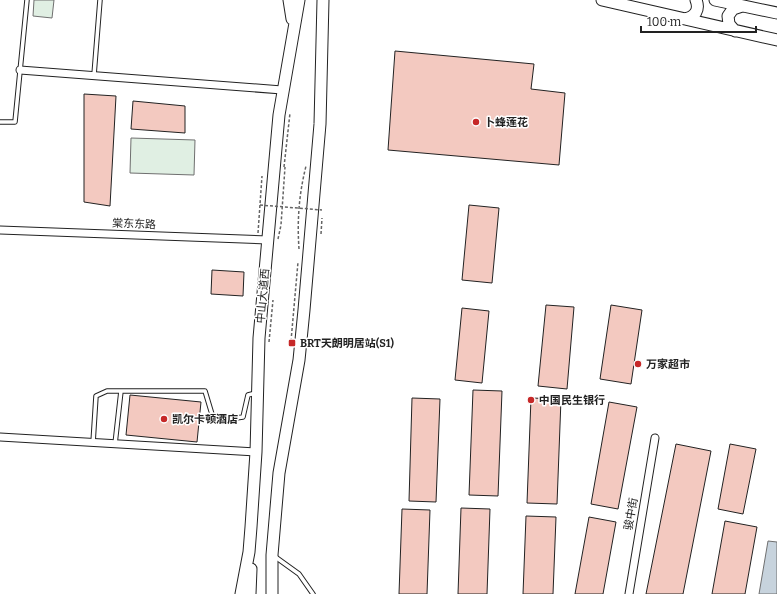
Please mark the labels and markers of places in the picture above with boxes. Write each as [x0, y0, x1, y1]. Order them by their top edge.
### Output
place label: 卜蜂莲花 [484, 116, 528, 129]
marker: 卜蜂莲花 [471, 117, 481, 127]
place label: BRT天朗明居站(S1) [300, 337, 394, 350]
marker: BRT天朗明居站(S1) [287, 338, 297, 348]
place label: 万家超市 [646, 358, 690, 371]
marker: 万家超市 [633, 359, 643, 369]
place label: 中国民生银行 [539, 394, 605, 407]
marker: 中国民生银行 [526, 395, 536, 405]
place label: 凯尔卡顿酒店 [172, 413, 238, 426]
marker: 凯尔卡顿酒店 [159, 414, 169, 424]

